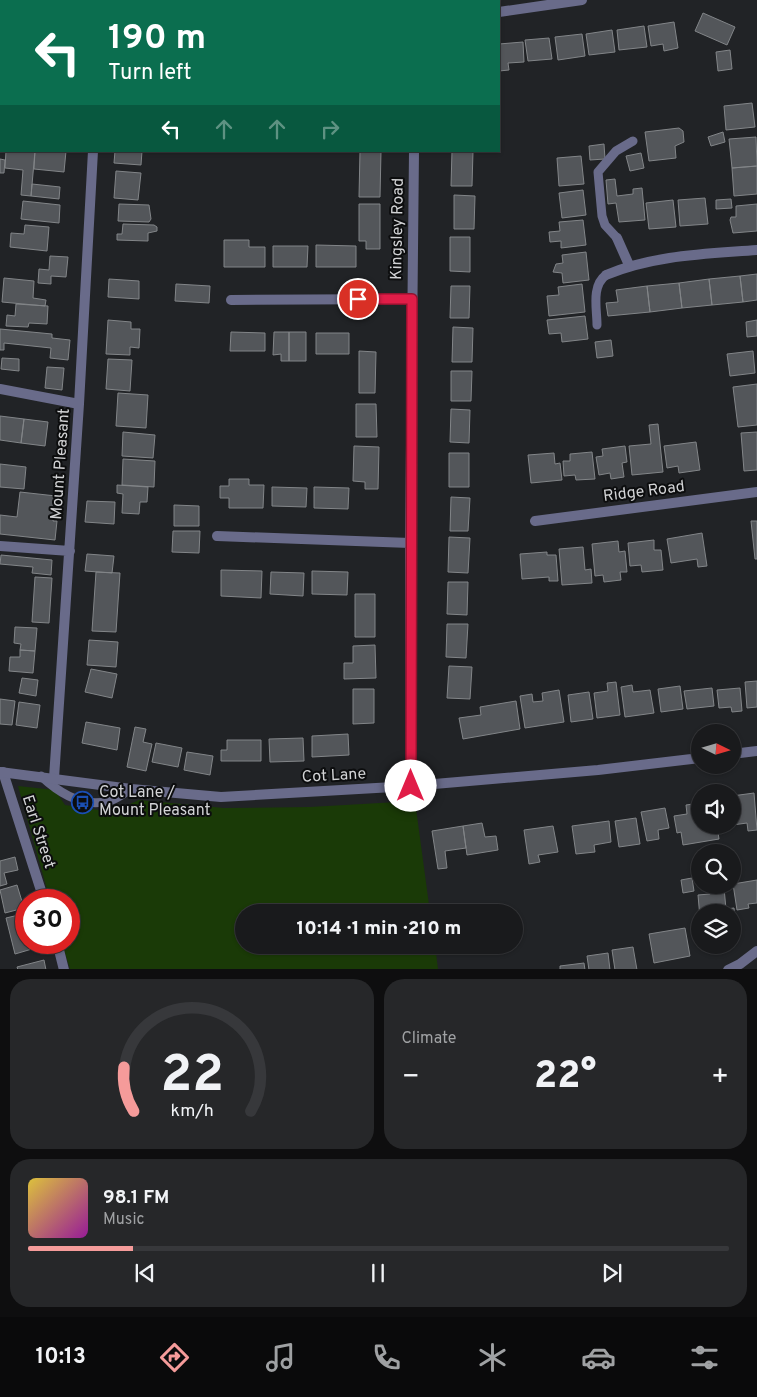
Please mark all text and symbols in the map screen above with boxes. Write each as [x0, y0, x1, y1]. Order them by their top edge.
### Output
text: 190 m [108, 17, 206, 61]
icon: left [25, 20, 90, 85]
text: Turn left [108, 60, 191, 87]
icon: left [157, 115, 185, 143]
icon: ahead [210, 115, 238, 143]
icon: ahead [263, 115, 291, 143]
icon: right [316, 115, 344, 143]
street label: Kingsley Road [387, 178, 409, 280]
pin [337, 278, 379, 320]
icon: arrive [344, 285, 372, 313]
street label: Mount Pleasant [47, 408, 75, 520]
street label: Ridge Road [602, 477, 686, 507]
north arrow [691, 724, 741, 774]
map controls [691, 724, 741, 954]
position arrow [384, 759, 436, 811]
street label: Cot Lane [301, 764, 367, 788]
place label: Cot Lane / Mount Pleasant [99, 783, 211, 821]
button: sound [691, 784, 741, 834]
bus stop icon: Cot Lane / Mount Pleasant [71, 790, 95, 814]
street label: Earl Street [17, 793, 59, 871]
button: search [691, 844, 741, 894]
speed limit sign: 30 [15, 889, 80, 954]
button: layers [691, 904, 741, 954]
text: 10:14 · 1 min · 210 m [297, 917, 461, 941]
text: Climate [402, 1029, 456, 1049]
text: 22 [160, 1044, 224, 1110]
text: 22° [534, 1053, 596, 1102]
text: − [402, 1060, 420, 1096]
text: + [711, 1060, 729, 1096]
text: km/h [170, 1100, 213, 1123]
text: 98.1 FM [103, 1186, 169, 1210]
text: Music [103, 1210, 144, 1230]
icon: previous [131, 1259, 159, 1287]
icon: pause [364, 1259, 392, 1287]
icon: next [598, 1259, 626, 1287]
icon: directions [157, 1340, 192, 1375]
icon: music [263, 1340, 298, 1375]
icon: phone [369, 1340, 404, 1375]
icon: climate [475, 1340, 510, 1375]
icon: car [581, 1340, 616, 1375]
icon: filters [687, 1340, 722, 1375]
text: 10:13 [35, 1344, 86, 1371]

